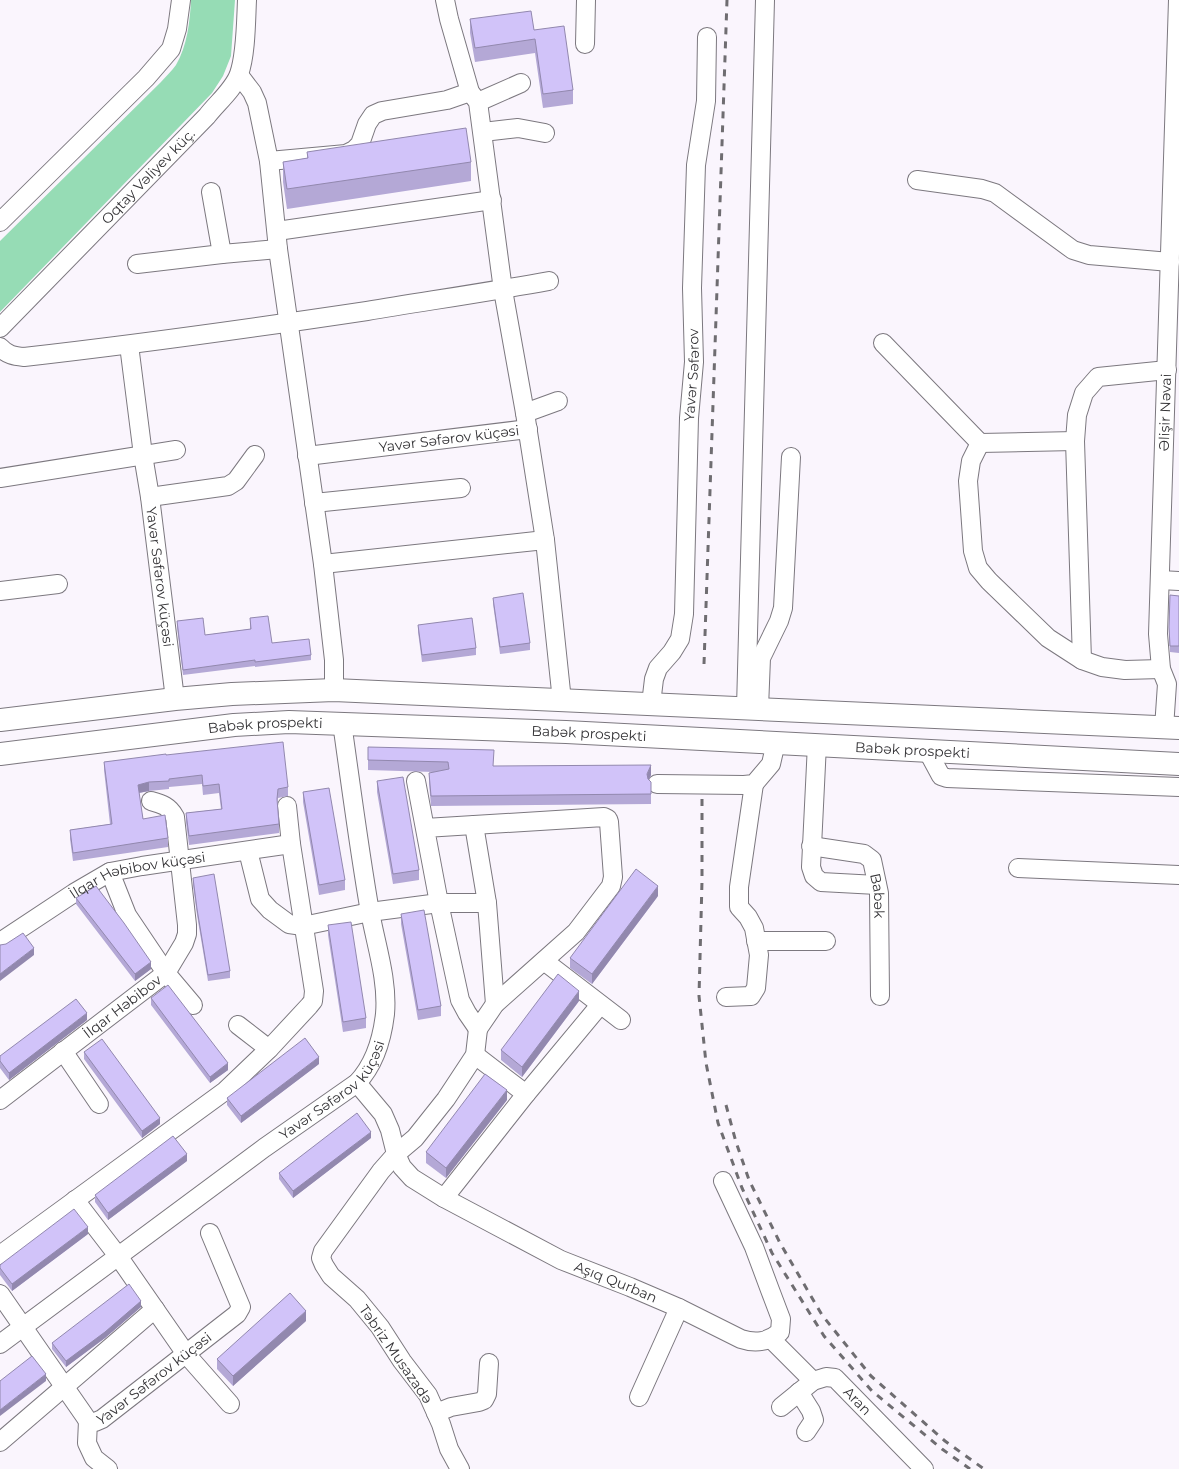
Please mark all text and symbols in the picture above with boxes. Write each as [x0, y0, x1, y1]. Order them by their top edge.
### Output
street label: Oqtay Vəliyev küç. [97, 125, 199, 228]
street label: Yavər Səfərov [680, 328, 703, 422]
street label: Əlişir Nəvai [1155, 373, 1175, 452]
street label: Yavər Səfərov küçəsi [378, 421, 520, 456]
street label: Yavər Səfərov küçəsi [142, 506, 177, 648]
street label: Babək prospekti [207, 713, 323, 737]
street label: Babək prospekti [531, 722, 647, 745]
street label: Babək prospekti [854, 738, 970, 762]
street label: İlqar Həbibov küçəsi [66, 848, 207, 903]
street label: Babək [866, 872, 888, 919]
street label: İlqar Həbibov [80, 971, 165, 1042]
street label: Yavər Səfərov küçəsi [276, 1038, 388, 1144]
street label: Aşıq Qurban [572, 1257, 660, 1307]
street label: Təbriz Musazadə [355, 1301, 437, 1407]
street label: Yavər Səfərov küçəsi [94, 1328, 215, 1429]
street label: Aran [840, 1383, 875, 1419]

